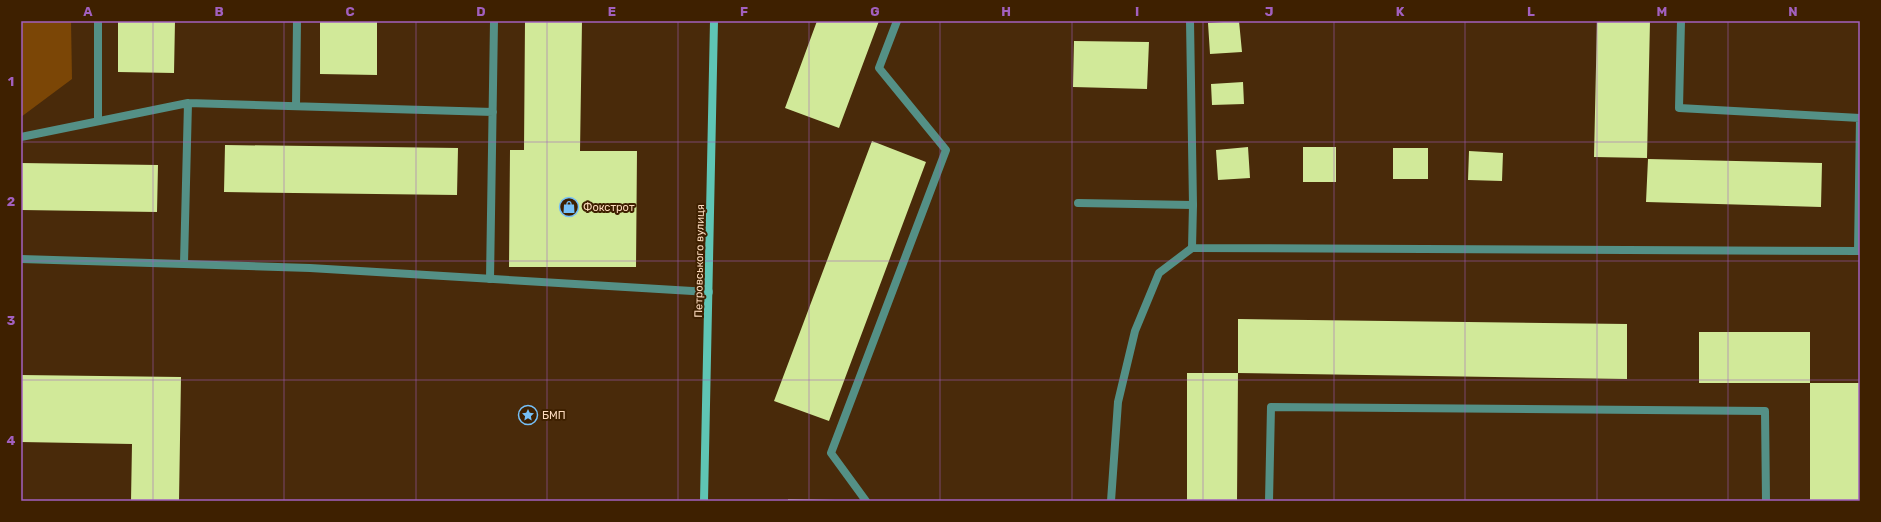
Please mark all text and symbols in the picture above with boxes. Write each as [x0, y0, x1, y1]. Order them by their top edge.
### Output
text: A [83, 4, 93, 19]
text: B [214, 4, 224, 19]
text: C [345, 4, 355, 19]
text: D [476, 4, 486, 19]
text: E [608, 4, 616, 19]
text: F [740, 4, 748, 19]
text: G [870, 4, 880, 19]
text: H [1001, 4, 1011, 19]
text: I [1135, 4, 1139, 19]
text: J [1265, 4, 1273, 19]
text: K [1396, 4, 1405, 19]
text: L [1527, 4, 1535, 19]
text: M [1657, 4, 1667, 19]
text: N [1788, 4, 1798, 19]
text: 1 [8, 74, 14, 89]
text: 2 [7, 194, 15, 209]
shop icon: Фокстрот [558, 196, 580, 218]
place label: Фокстрот [583, 201, 635, 214]
street label: Петровського вулиця [692, 204, 707, 318]
text: 3 [7, 313, 16, 328]
place icon: БМП [517, 404, 539, 426]
place label: БМП [542, 409, 566, 422]
text: 4 [7, 433, 16, 448]

